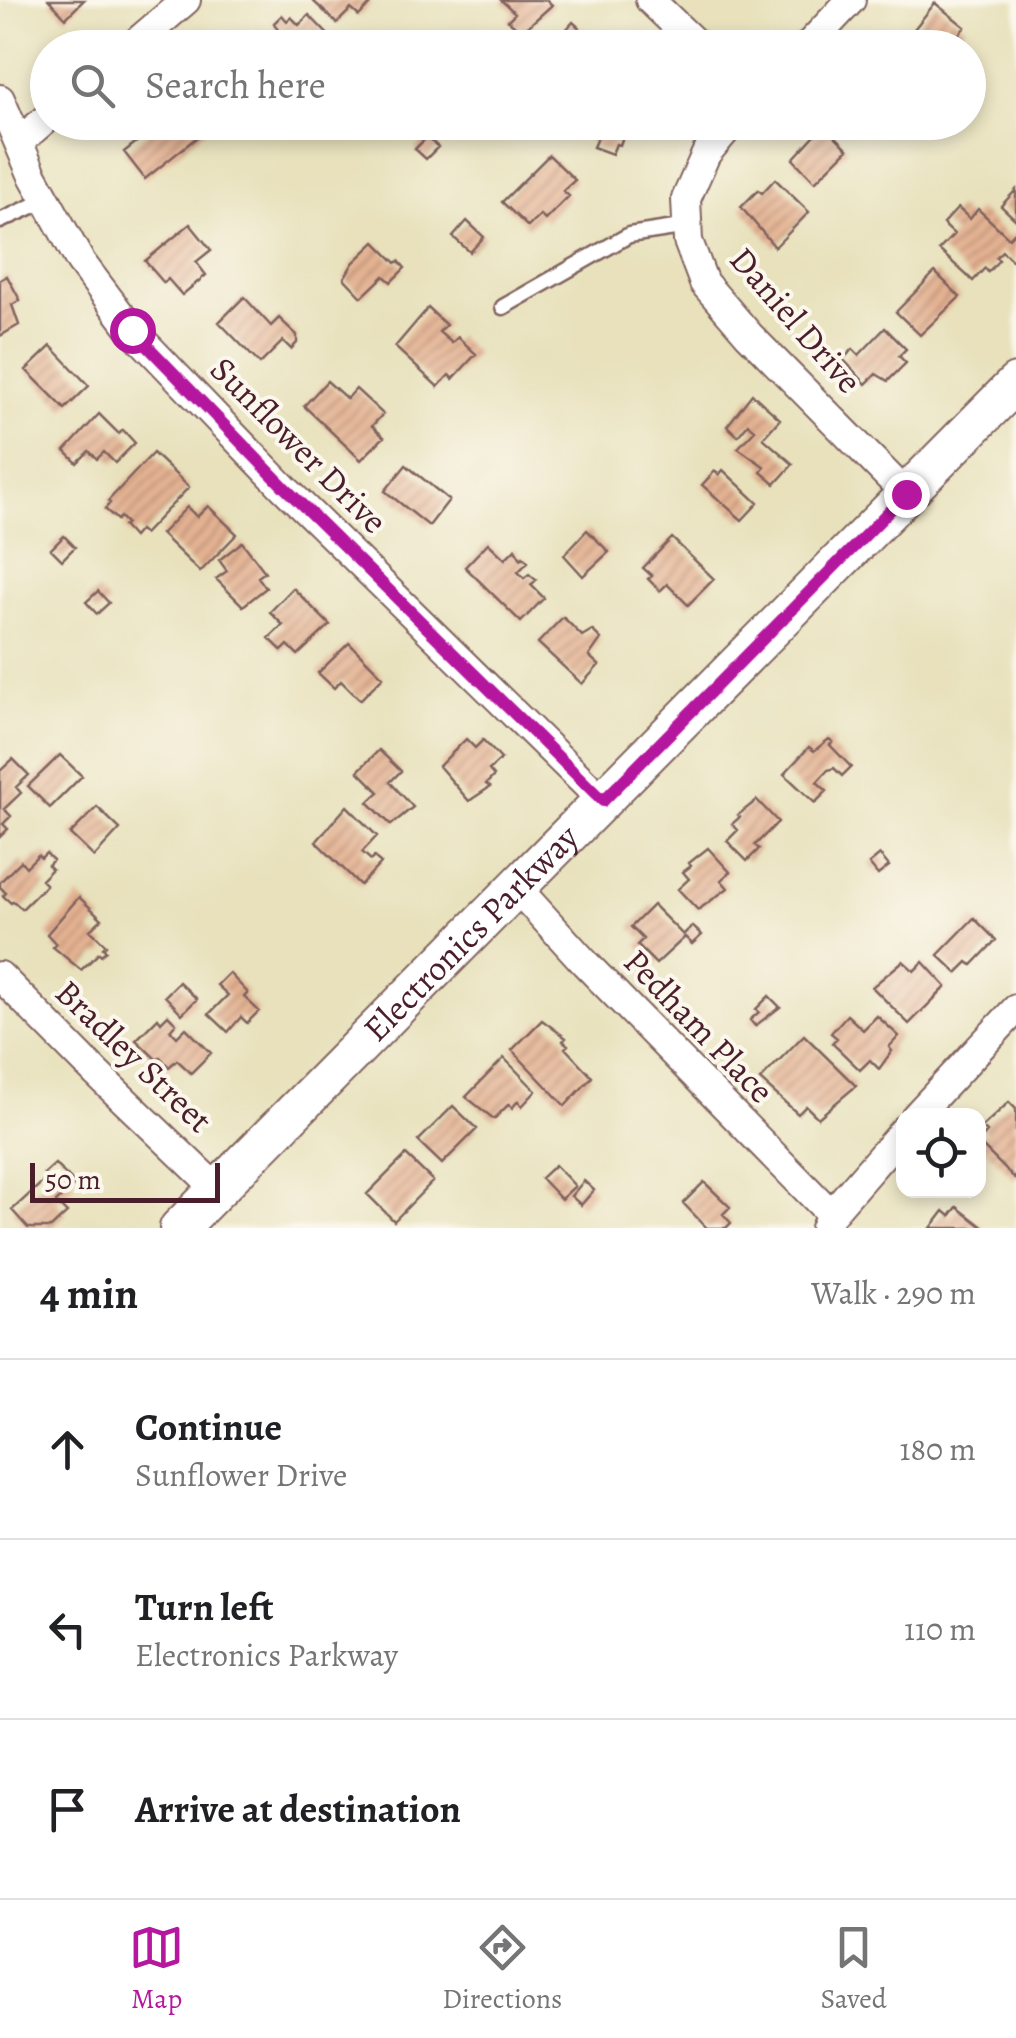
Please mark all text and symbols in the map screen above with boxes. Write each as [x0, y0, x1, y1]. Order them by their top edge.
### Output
search box [30, 30, 986, 140]
icon: search [65, 58, 120, 113]
text: Search here [145, 59, 326, 111]
street label: Daniel Drive [719, 236, 873, 404]
route start [110, 308, 156, 354]
street label: Sunflower Drive [200, 346, 398, 544]
route end [884, 472, 930, 518]
street label: Electronics Parkway [352, 813, 589, 1052]
street label: Pedham Place [613, 938, 785, 1114]
street label: Bradley Street [45, 969, 223, 1143]
map controls [896, 1108, 986, 1198]
button: locate [896, 1108, 986, 1198]
scale bar [30, 1158, 220, 1202]
text: 50 m [45, 1161, 101, 1199]
text: 4 min [40, 1265, 138, 1322]
text: Walk · 290 m [811, 1271, 976, 1315]
text: Continue [135, 1401, 282, 1453]
icon: ahead [40, 1422, 95, 1477]
text: 180 m [900, 1427, 976, 1471]
text: Sunflower Drive [135, 1453, 347, 1497]
text: Turn left [135, 1581, 274, 1633]
icon: left [40, 1602, 95, 1657]
text: 110 m [904, 1607, 976, 1651]
text: Electronics Parkway [135, 1633, 398, 1677]
icon: arrive [40, 1782, 95, 1837]
text: Arrive at destination [135, 1783, 461, 1835]
tab: Map [129, 1920, 184, 2018]
tab: Directions [442, 1920, 562, 2018]
tab: Saved [821, 1920, 887, 2018]

